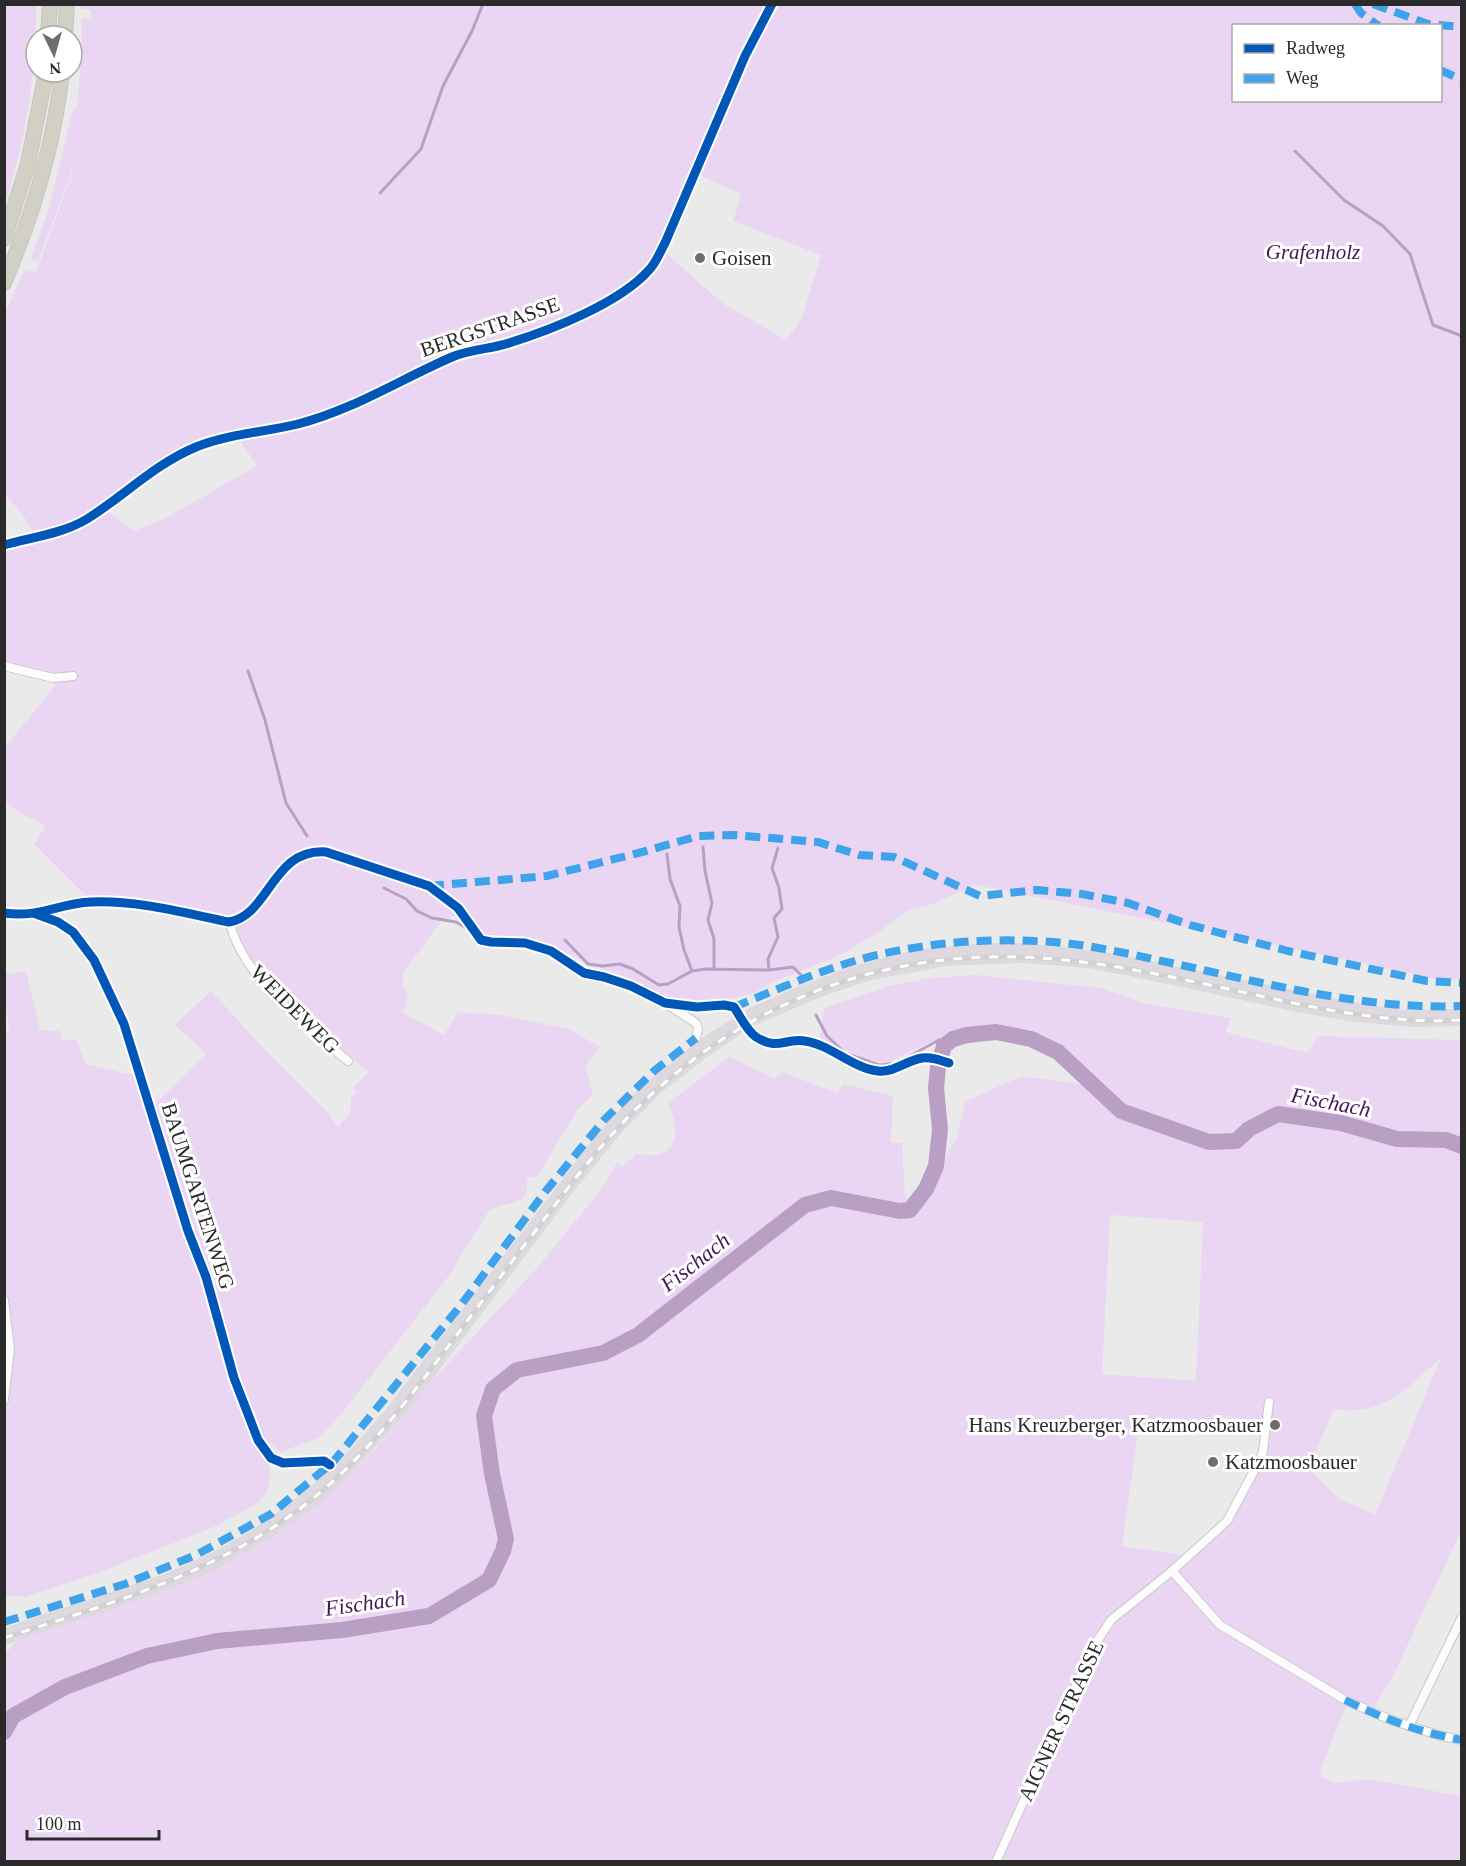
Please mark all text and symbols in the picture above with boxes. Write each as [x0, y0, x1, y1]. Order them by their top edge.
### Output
north arrow [24, 24, 84, 84]
legend [1232, 24, 1442, 102]
text: Radweg [1286, 38, 1345, 58]
text: N [48, 59, 62, 77]
text: Weg [1286, 68, 1319, 88]
park label: Grafenholz [1266, 240, 1360, 264]
place label: Goisen [712, 246, 772, 270]
marker: Goisen [693, 251, 707, 265]
street label: BERGSTRASSE [417, 292, 563, 362]
street label: WEIDEWEG [246, 960, 344, 1058]
water label: Fischach [1288, 1082, 1373, 1122]
street label: BAUMGARTENWEG [156, 1100, 240, 1292]
water label: Fischach [655, 1227, 734, 1297]
place label: Hans Kreuzberger, Katzmoosbauer [969, 1413, 1263, 1437]
marker: Hans Kreuzberger, Katzmoosbauer [1268, 1418, 1282, 1432]
place label: Katzmoosbauer [1225, 1450, 1357, 1474]
marker: Katzmoosbauer [1206, 1455, 1220, 1469]
water label: Fischach [322, 1585, 407, 1621]
street label: AIGNER STRASSE [1013, 1637, 1109, 1805]
scale bar [27, 1803, 159, 1841]
text: 100 m [36, 1814, 82, 1834]

